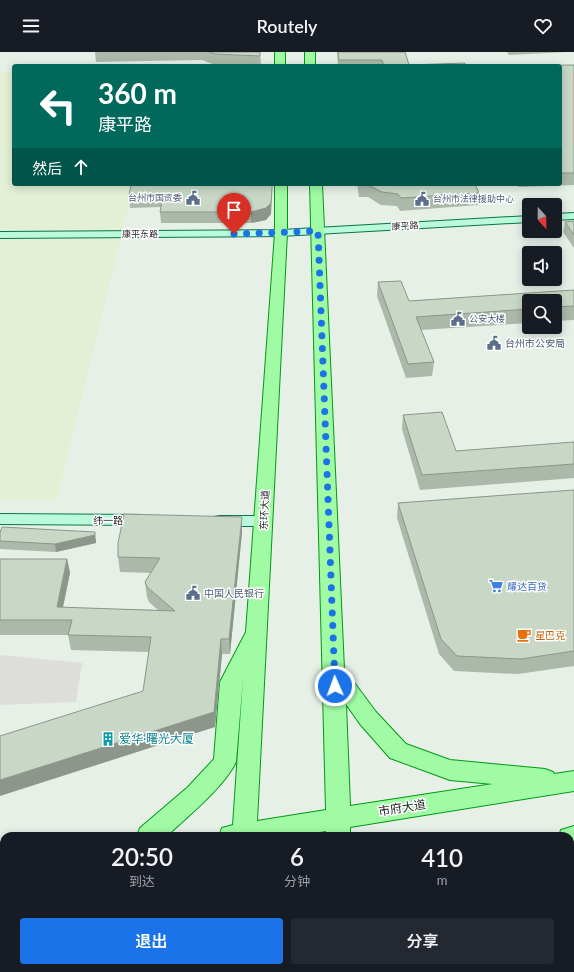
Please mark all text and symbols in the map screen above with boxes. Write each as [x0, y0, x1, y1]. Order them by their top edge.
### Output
icon: menu [20, 15, 42, 37]
text: Routely [256, 15, 318, 37]
icon: heart [532, 15, 554, 37]
text: 360 m [98, 76, 177, 110]
icon: left [32, 80, 84, 132]
text: 康平路 [98, 113, 152, 135]
icon: ahead [70, 156, 92, 178]
text: 然后 [32, 159, 62, 177]
public building icon: 台州市国资委 [185, 190, 201, 206]
public building icon: 台州市法律援助中心 [414, 191, 430, 207]
place label: 台州市国资委 [128, 192, 182, 203]
pin [217, 193, 251, 234]
place label: 台州市法律援助中心 [433, 193, 514, 204]
north arrow [522, 198, 562, 238]
map controls [522, 198, 562, 334]
icon: arrive [223, 199, 245, 221]
street label: 康平路 [391, 219, 419, 232]
street label: 康平东路 [122, 228, 158, 239]
button: sound [522, 246, 562, 286]
button: search [522, 294, 562, 334]
public building icon: 公安大楼 [450, 311, 466, 327]
place label: 公安大楼 [469, 313, 505, 324]
public building icon: 台州市公安局 [486, 335, 502, 351]
place label: 台州市公安局 [505, 337, 565, 349]
street label: 东环大道 [257, 490, 271, 530]
street label: 纬一路 [93, 514, 123, 526]
supermarket icon: 耀达百货 [488, 578, 504, 594]
place label: 耀达百货 [507, 580, 547, 592]
public building icon: 中国人民银行 [185, 585, 201, 601]
place label: 中国人民银行 [204, 587, 264, 599]
cafe icon: 星巴克 [516, 627, 532, 643]
place label: 星巴克 [535, 629, 565, 641]
position arrow [314, 665, 356, 707]
building icon: 爱华·曙光大厦 [100, 731, 116, 747]
place label: 爱华·曙光大厦 [119, 731, 194, 746]
street label: 市府大道 [377, 796, 427, 819]
text: 20:50 [111, 842, 173, 871]
text: 6 [290, 842, 304, 871]
text: 410 [421, 843, 463, 872]
text: m [437, 872, 447, 888]
text: 到达 [129, 873, 155, 889]
text: 分钟 [284, 873, 310, 889]
button: 退出 [20, 918, 283, 964]
button: 分享 [291, 918, 554, 964]

